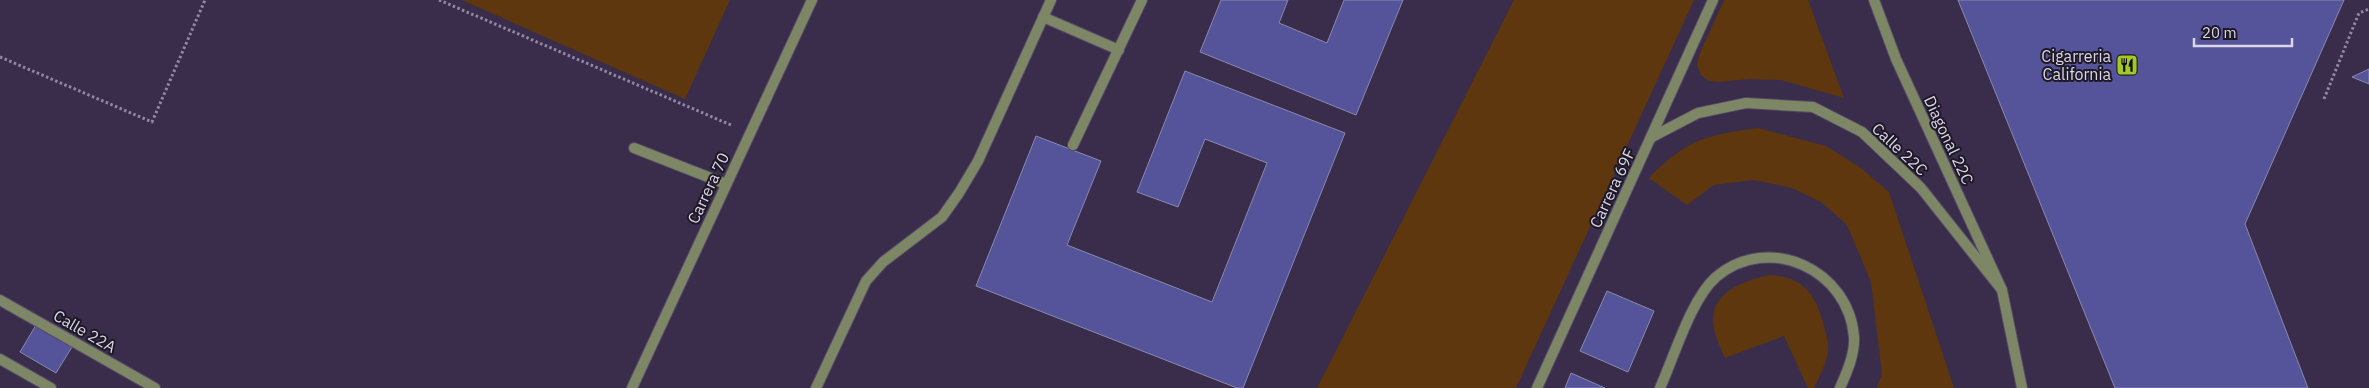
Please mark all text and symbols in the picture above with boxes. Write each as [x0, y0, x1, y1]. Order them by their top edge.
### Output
scale bar [2194, 15, 2292, 47]
text: 20 m [2202, 23, 2237, 42]
place label: Cigarreria California [2041, 46, 2111, 84]
restaurant icon: Cigarreria California [2115, 53, 2139, 77]
street label: Diagonal 22C [1920, 92, 1978, 188]
street label: Calle 22C [1868, 118, 1932, 180]
street label: Carrera 69F [1585, 145, 1639, 231]
street label: Carrera 70 [683, 149, 733, 227]
street label: Calle 22A [50, 305, 120, 357]

